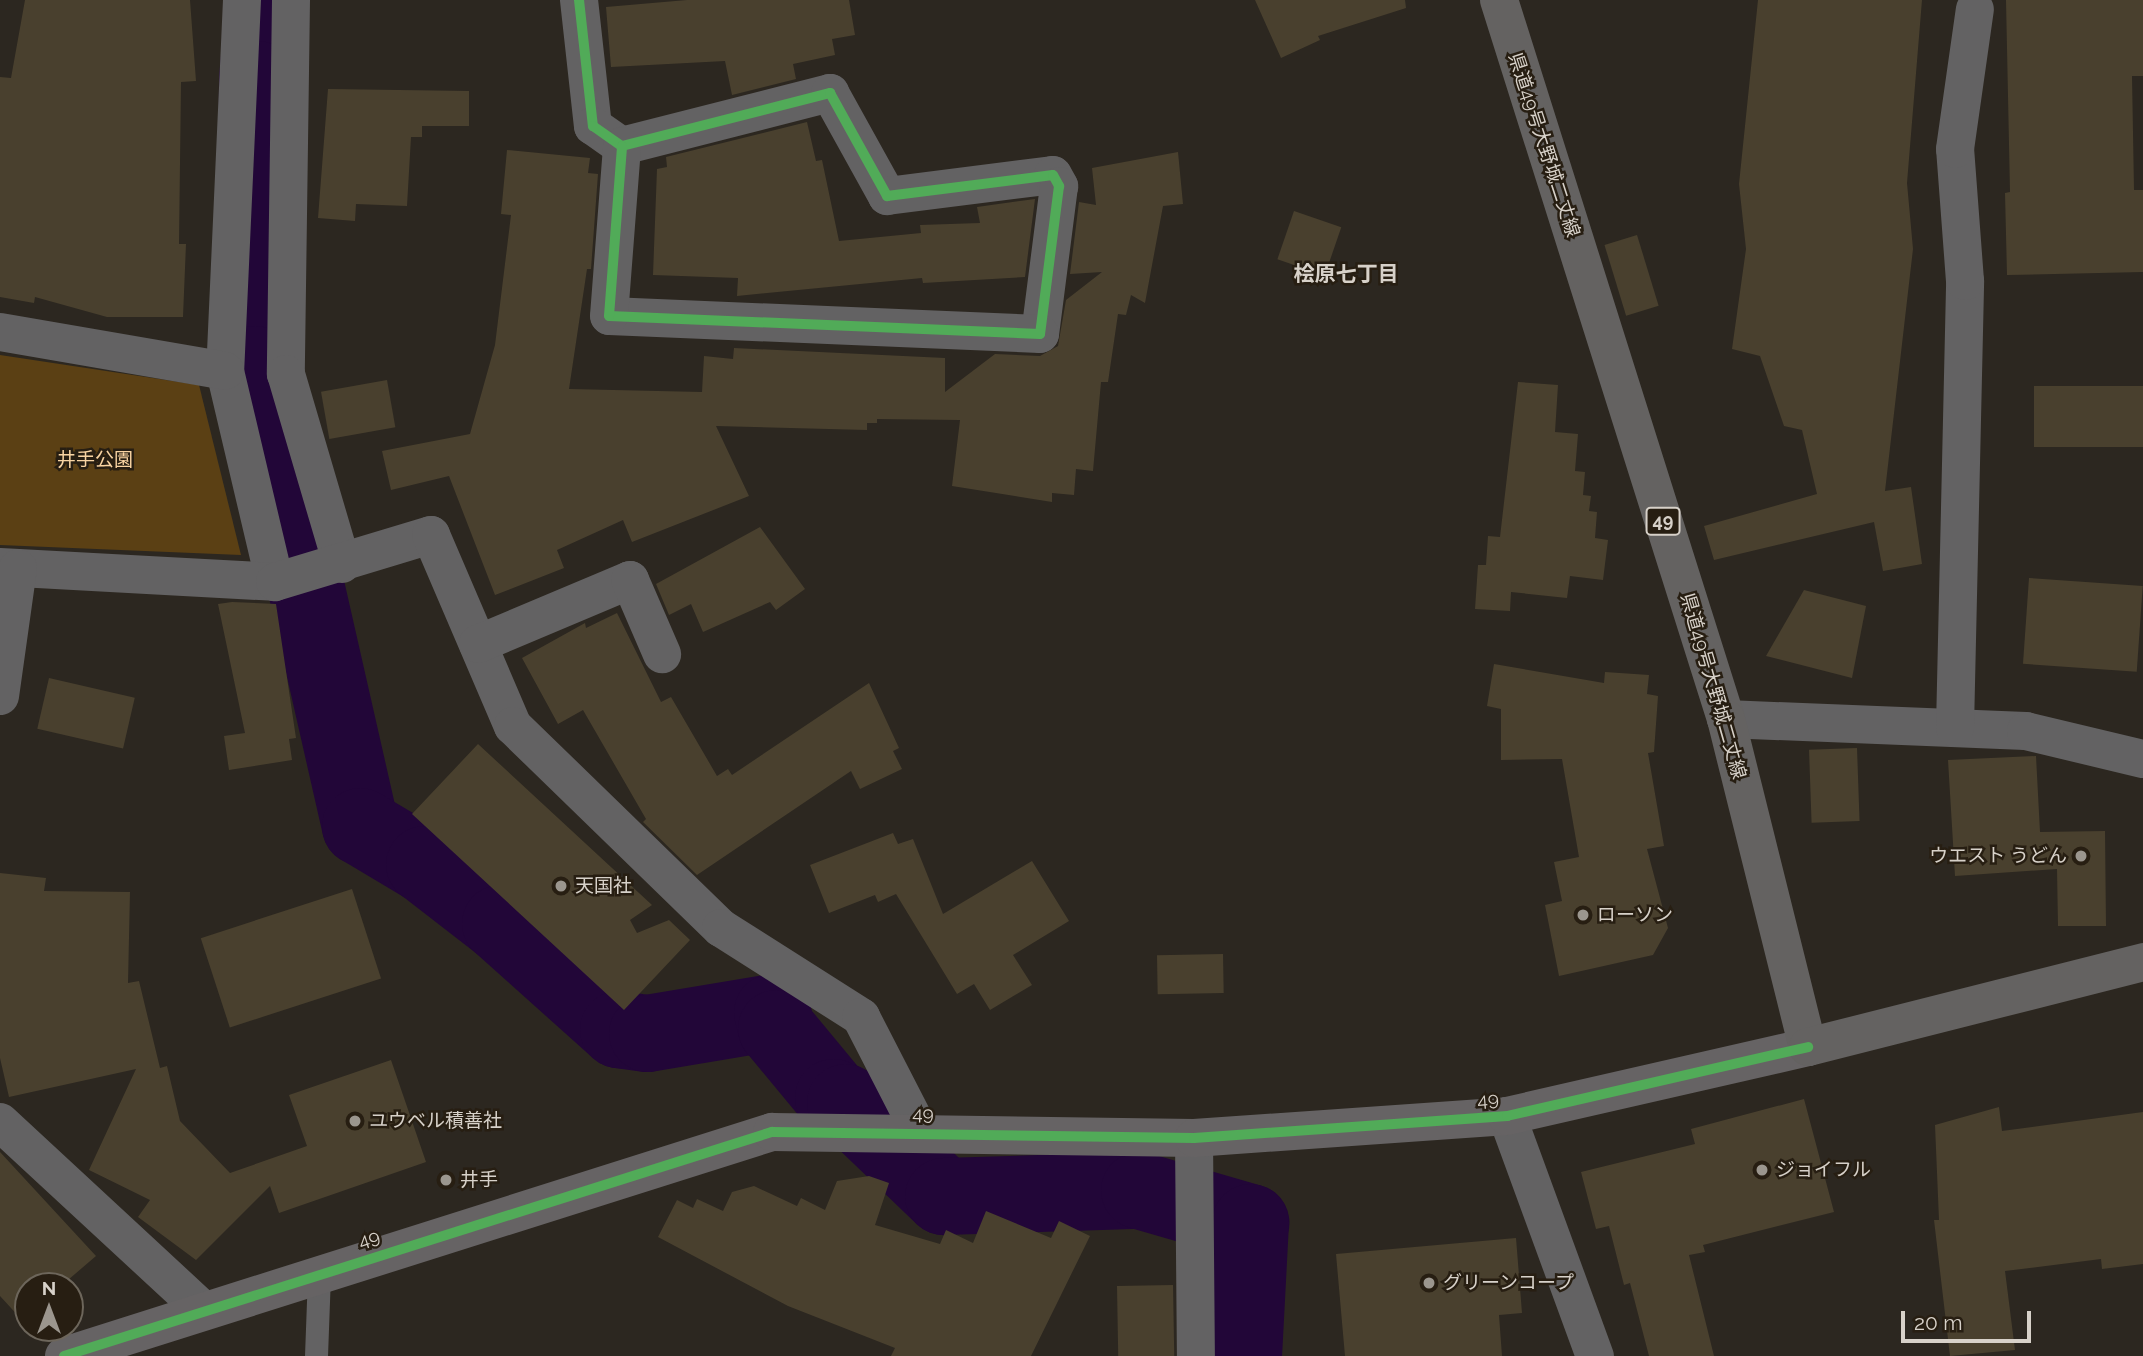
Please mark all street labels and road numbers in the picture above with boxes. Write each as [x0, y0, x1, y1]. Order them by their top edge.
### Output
street label: 県道49号大野城二丈線 [1503, 50, 1585, 240]
road number: 49 [1646, 506, 1680, 536]
street label: 県道49号大野城二丈線 [1676, 590, 1750, 782]
street label: 49 [1476, 1088, 1500, 1112]
street label: 49 [912, 1102, 934, 1126]
street label: 49 [355, 1225, 383, 1253]

